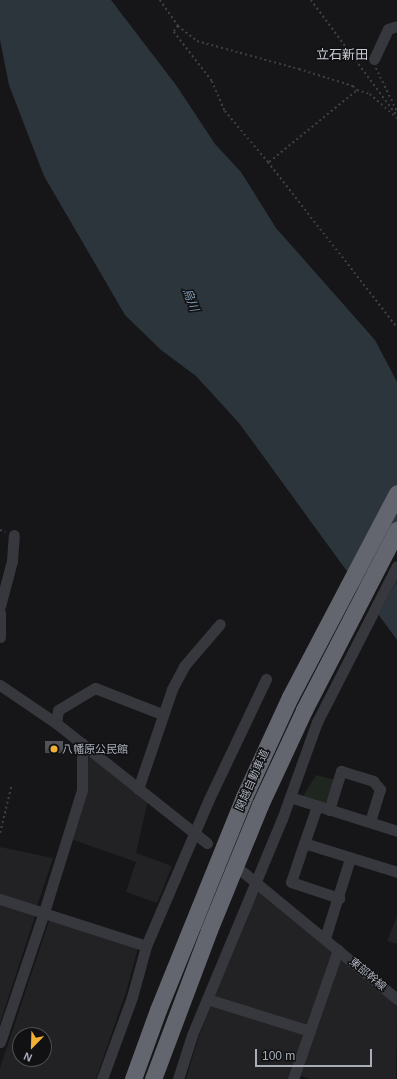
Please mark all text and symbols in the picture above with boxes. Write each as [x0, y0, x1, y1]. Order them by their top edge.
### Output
district label: 立石新田 [316, 47, 368, 63]
water label: 烏川 [179, 286, 201, 314]
place label: 八幡原公民館 [62, 742, 128, 756]
marker: 八幡原公民館 [49, 744, 59, 754]
street label: 関越自動車道 [233, 747, 271, 813]
street label: 東部幹線 [347, 955, 389, 993]
north arrow [12, 1027, 52, 1067]
scale bar [257, 1041, 374, 1067]
text: 100 m [262, 1049, 295, 1063]
text: N [22, 1050, 34, 1064]

